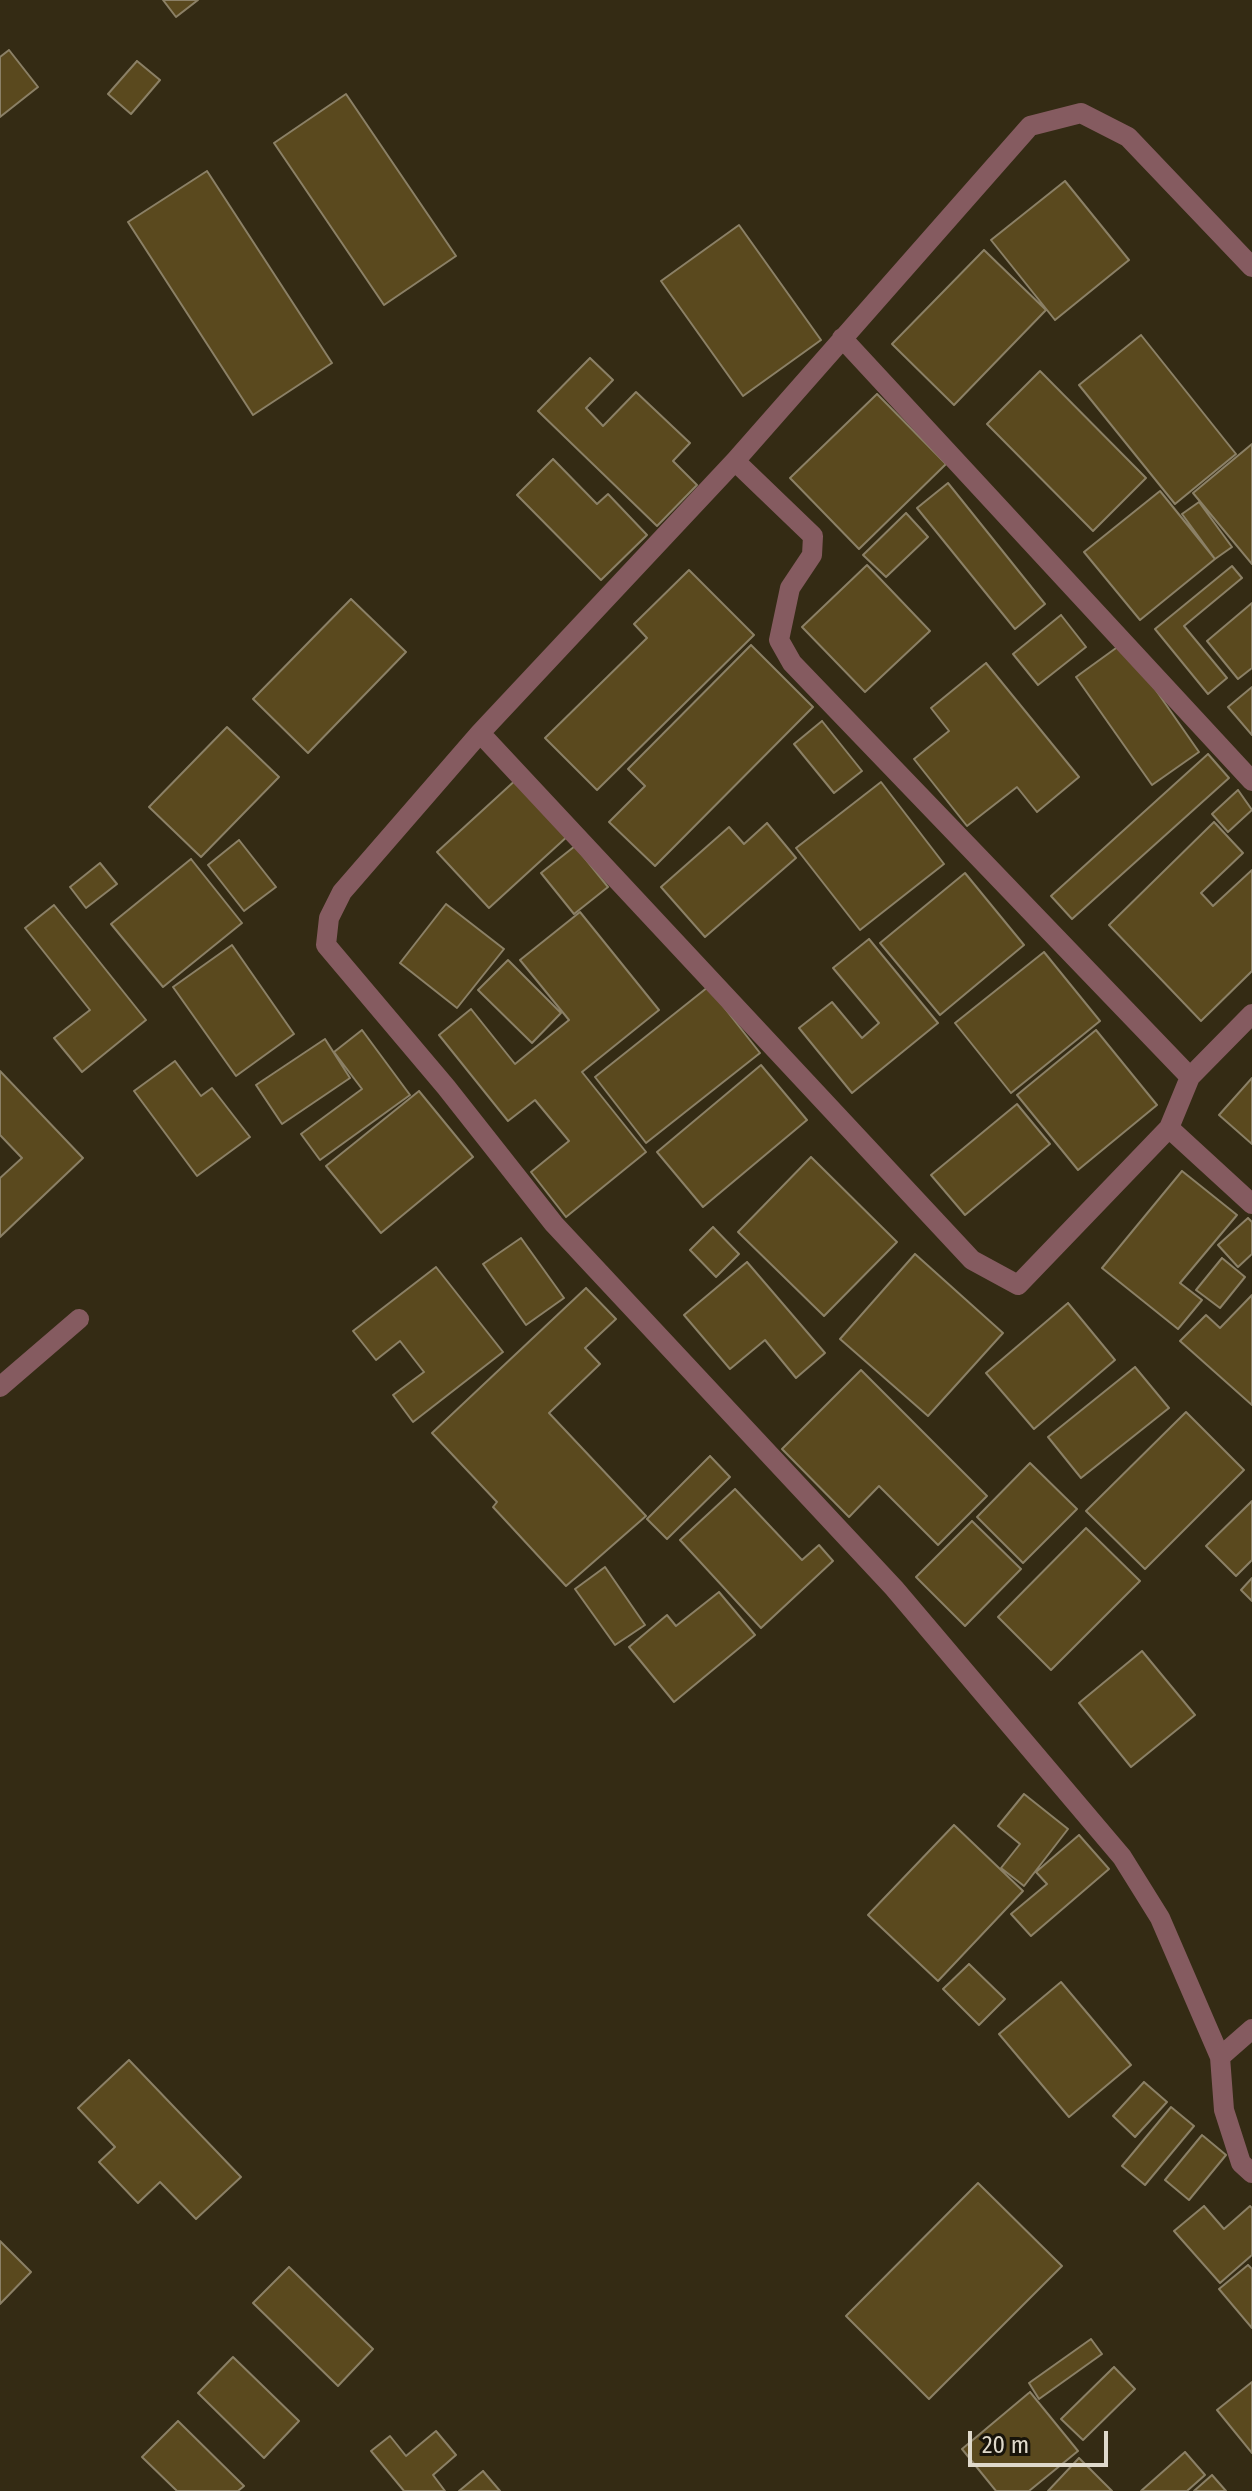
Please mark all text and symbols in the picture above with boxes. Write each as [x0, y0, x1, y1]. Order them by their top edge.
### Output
scale bar [972, 2415, 1112, 2465]
text: 20 m [982, 2431, 1029, 2459]

